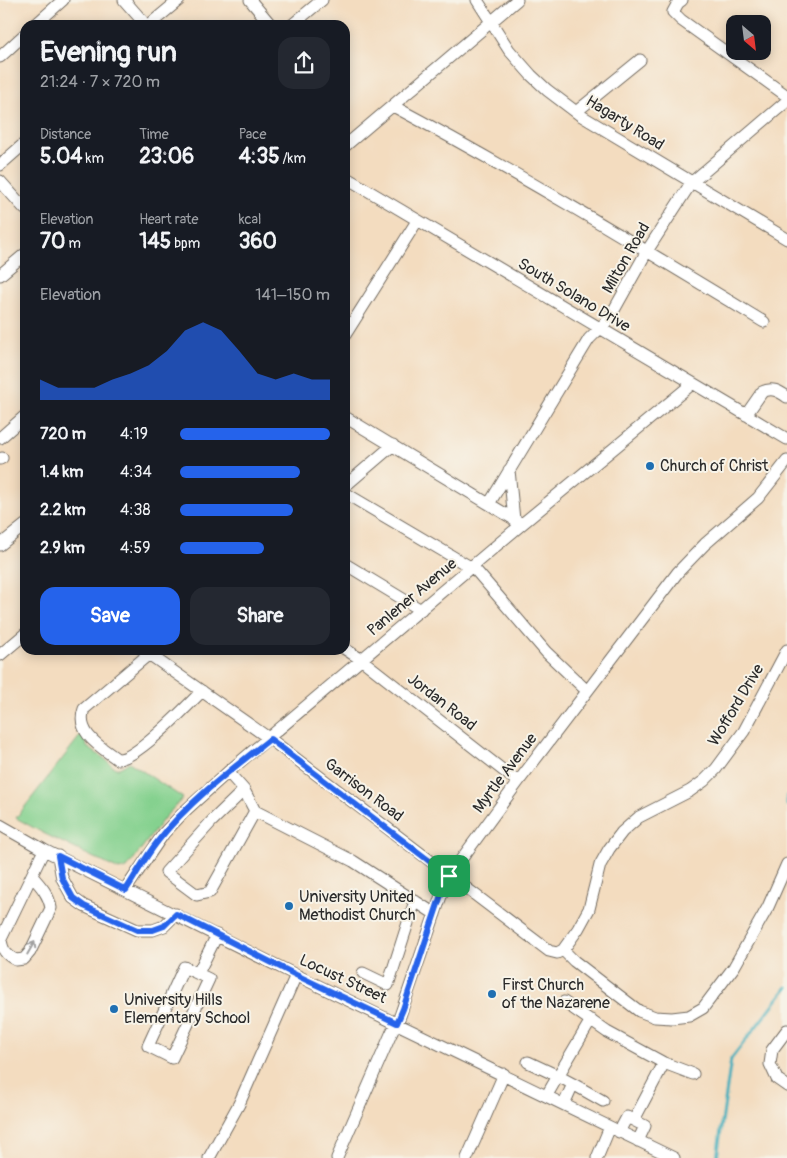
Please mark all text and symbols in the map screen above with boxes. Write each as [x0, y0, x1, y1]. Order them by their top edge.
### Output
north arrow [726, 15, 771, 60]
map controls [726, 15, 771, 60]
text: Evening run [40, 35, 177, 70]
button: share [278, 37, 330, 89]
text: 21:24 · 7 × 720 m [40, 72, 160, 92]
street label: Hagarty Road [582, 91, 668, 155]
text: Distance [40, 126, 91, 143]
text: Time [139, 126, 169, 143]
text: Pace [239, 126, 266, 143]
text: 5.04 [40, 143, 83, 170]
text: 23:06 [139, 143, 194, 170]
text: 4:35 [239, 143, 280, 170]
text: km [83, 150, 104, 167]
text: /km [280, 150, 306, 167]
text: Elevation [40, 211, 93, 228]
text: Heart rate [139, 211, 198, 228]
text: kcal [239, 211, 261, 228]
street label: Milton Road [598, 219, 654, 297]
text: 70 [40, 228, 65, 255]
text: 145 [139, 228, 171, 255]
text: 360 [239, 228, 277, 255]
text: m [65, 235, 81, 252]
text: bpm [171, 235, 200, 252]
street label: South Solano Drive [514, 254, 634, 337]
text: Elevation [40, 285, 101, 305]
text: 141–150 m [255, 285, 330, 305]
text: 720 m [40, 424, 86, 444]
text: 4:19 [120, 424, 148, 444]
place label: Church of Christ [660, 456, 769, 476]
marker: Church of Christ [644, 460, 656, 472]
text: 1.4 km [40, 462, 83, 482]
text: 4:34 [120, 462, 152, 482]
text: 2.2 km [40, 500, 86, 520]
text: 4:38 [120, 500, 151, 520]
text: 2.9 km [40, 538, 85, 558]
text: 4:59 [120, 538, 150, 558]
street label: Panlener Avenue [363, 554, 461, 640]
button: Save [40, 587, 180, 645]
button: Share [190, 587, 330, 645]
street label: Wofford Drive [704, 660, 768, 750]
street label: Jordan Road [403, 669, 481, 735]
street label: Myrtle Avenue [468, 729, 542, 817]
street label: Garrison Road [321, 754, 407, 826]
pin [428, 855, 470, 897]
icon: arrive [435, 862, 463, 890]
place label: University United Methodist Church [299, 887, 416, 925]
marker: University United Methodist Church [283, 900, 295, 912]
one-way arrow [26, 942, 36, 956]
street label: Locust Street [296, 950, 390, 1008]
place label: First Church of the Nazarene [502, 975, 610, 1013]
marker: First Church of the Nazarene [486, 988, 498, 1000]
place label: University Hills Elementary School [124, 990, 250, 1028]
marker: University Hills Elementary School [108, 1003, 120, 1015]

